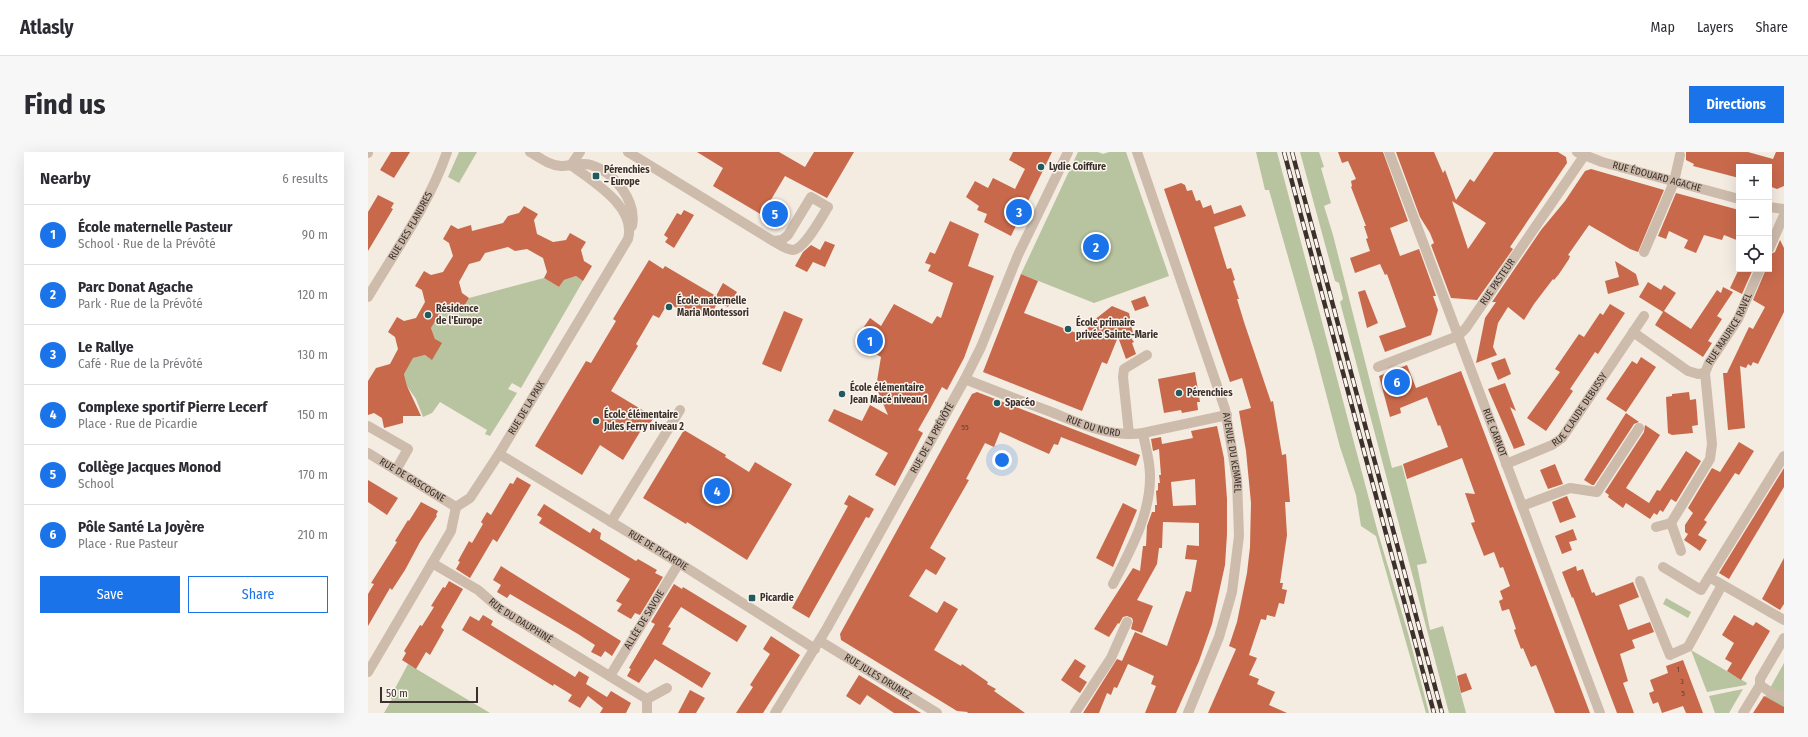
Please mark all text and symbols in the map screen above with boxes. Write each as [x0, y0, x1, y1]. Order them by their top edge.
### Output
text: Atlasly [20, 16, 74, 39]
text: Map [1651, 19, 1675, 36]
text: Layers [1697, 19, 1733, 36]
text: Share [1755, 19, 1788, 36]
button: Directions [1689, 86, 1784, 123]
text: Find us [24, 88, 106, 121]
street label: RUE ÉDOUARD AGACHE [1611, 159, 1703, 195]
place label: Lydie Coiffure [1049, 161, 1106, 173]
marker: Lydie Coiffure [1036, 162, 1046, 172]
place label: Pérenchies – Europe [604, 163, 650, 188]
map controls [1736, 164, 1772, 272]
button: + [1736, 164, 1772, 200]
text: Nearby [40, 168, 91, 189]
text: 6 results [282, 171, 328, 186]
marker: Pérenchies – Europe [591, 171, 601, 181]
street label: RUE DES FLANDRES [386, 190, 435, 262]
pin: 3 [1006, 197, 1032, 227]
pin: 5 [762, 199, 788, 229]
button: − [1736, 200, 1772, 236]
text: École maternelle Pasteur [78, 218, 232, 236]
text: 1 [50, 227, 56, 242]
text: 90 m [302, 227, 328, 242]
pin: 2 [1083, 232, 1109, 262]
text: School · Rue de la Prévôté [78, 236, 216, 251]
button: locate [1736, 236, 1772, 272]
street label: RUE PASTEUR [1477, 256, 1518, 307]
text: Parc Donat Agache [78, 278, 193, 296]
text: 2 [50, 287, 56, 302]
text: 120 m [297, 287, 328, 302]
street label: RUE MAURICE RAVEL [1703, 291, 1755, 367]
place label: École maternelle Maria Montessori [677, 293, 749, 319]
text: Park · Rue de la Prévôté [78, 296, 203, 311]
place label: Résidence de l'Europe [436, 302, 482, 327]
marker: École maternelle Maria Montessori [664, 302, 674, 312]
marker: Résidence de l'Europe [423, 310, 433, 320]
place label: École primaire privée Sainte-Marie [1076, 315, 1158, 341]
marker: École primaire privée Sainte-Marie [1063, 324, 1073, 334]
pin: 1 [857, 326, 883, 356]
text: Le Rallye [78, 338, 134, 356]
text: 3 [50, 347, 56, 362]
text: 130 m [297, 347, 328, 362]
text: Café · Rue de la Prévôté [78, 356, 203, 371]
pin: 6 [1384, 367, 1410, 397]
street label: RUE CLAUDE DEBUSSY [1549, 371, 1610, 449]
street label: RUE DE LA PAIX [506, 379, 547, 437]
place label: École élémentaire Jean Macé niveau 1 [849, 380, 928, 406]
place label: Pérenchies [1187, 386, 1233, 399]
marker: Pérenchies [1174, 388, 1184, 398]
marker: École élémentaire Jean Macé niveau 1 [837, 389, 847, 399]
place label: Spacéo [1005, 396, 1036, 409]
text: Complexe sportif Pierre Lecerf [78, 398, 267, 416]
marker: Spacéo [992, 398, 1002, 408]
street label: RUE DE LA PRÉVÔTÉ [908, 399, 957, 475]
text: 4 [50, 407, 56, 422]
text: 150 m [297, 407, 328, 422]
place label: École élémentaire Jules Ferry niveau 2 [603, 407, 684, 433]
street label: RUE CARNOT [1480, 407, 1509, 459]
street label: AVENUE DU KEMMEL [1220, 412, 1244, 494]
street label: RUE DU NORD [1064, 413, 1121, 440]
text: Place · Rue de Picardie [78, 416, 198, 431]
marker: École élémentaire Jules Ferry niveau 2 [591, 416, 601, 426]
house number: 55 [961, 423, 969, 432]
your location [992, 450, 1012, 470]
street label: RUE DE GASCOGNE [377, 456, 448, 505]
text: Collège Jacques Monod [78, 458, 221, 476]
text: 5 [50, 467, 56, 482]
text: 170 m [298, 467, 328, 482]
text: School [78, 476, 114, 491]
pin: 4 [704, 476, 730, 506]
text: Pôle Santé La Joyère [78, 518, 204, 536]
text: 6 [50, 527, 56, 542]
text: 210 m [298, 527, 328, 542]
street label: RUE DE PICARDIE [626, 528, 691, 573]
text: Place · Rue Pasteur [78, 536, 178, 551]
button: Save [40, 576, 180, 613]
button: Share [188, 576, 328, 613]
street label: ALLÉE DE SAVOIE [622, 587, 667, 652]
place label: Picardie [760, 592, 794, 604]
marker: Picardie [747, 593, 757, 603]
street label: RUE DU DAUPHINÉ [486, 596, 556, 646]
street label: RUE JULES DRUMEZ [842, 651, 914, 702]
house number: 1 [1676, 665, 1680, 674]
house number: 3 [1680, 677, 1684, 686]
scale bar [380, 685, 478, 704]
text: 50 m [386, 687, 408, 700]
house number: 5 [1681, 689, 1685, 698]

